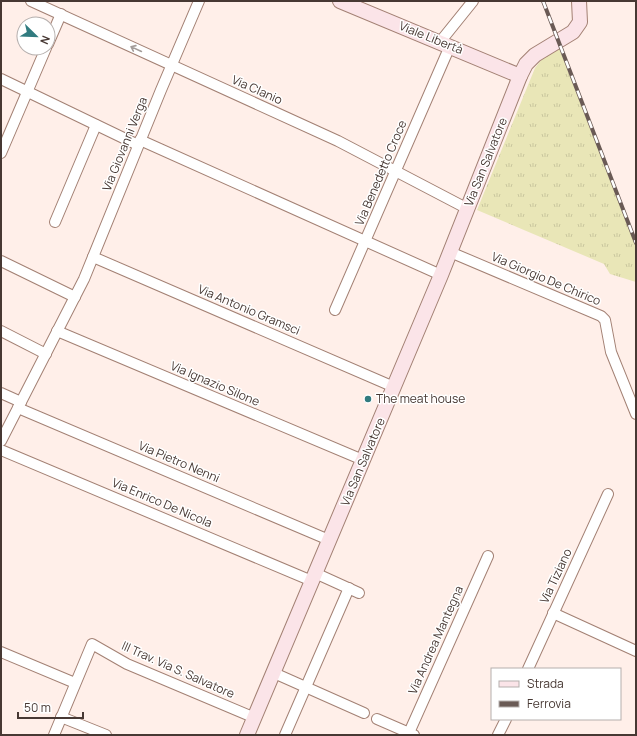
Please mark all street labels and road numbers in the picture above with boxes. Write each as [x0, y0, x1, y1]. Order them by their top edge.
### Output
street label: Viale Libertà [397, 17, 466, 58]
street label: Via Clanio [229, 71, 285, 108]
street label: Via Giovanni Verga [98, 94, 151, 193]
street label: Via San Salvatore [460, 115, 511, 209]
street label: Via Benedetto Croce [351, 117, 410, 228]
street label: Via Giorgio De Chirico [489, 248, 604, 309]
street label: Via Antonio Gramsci [195, 280, 303, 339]
street label: Via Ignazio Silone [168, 357, 262, 410]
street label: Via San Salvatore [336, 415, 389, 509]
street label: Via Pietro Nenni [136, 437, 222, 486]
street label: Via Enrico De Nicola [109, 474, 215, 531]
street label: Via Tiziano [535, 546, 576, 606]
street label: Via Andrea Mantegna [404, 583, 467, 697]
street label: III Trav. Via S. Salvatore [119, 637, 237, 702]

